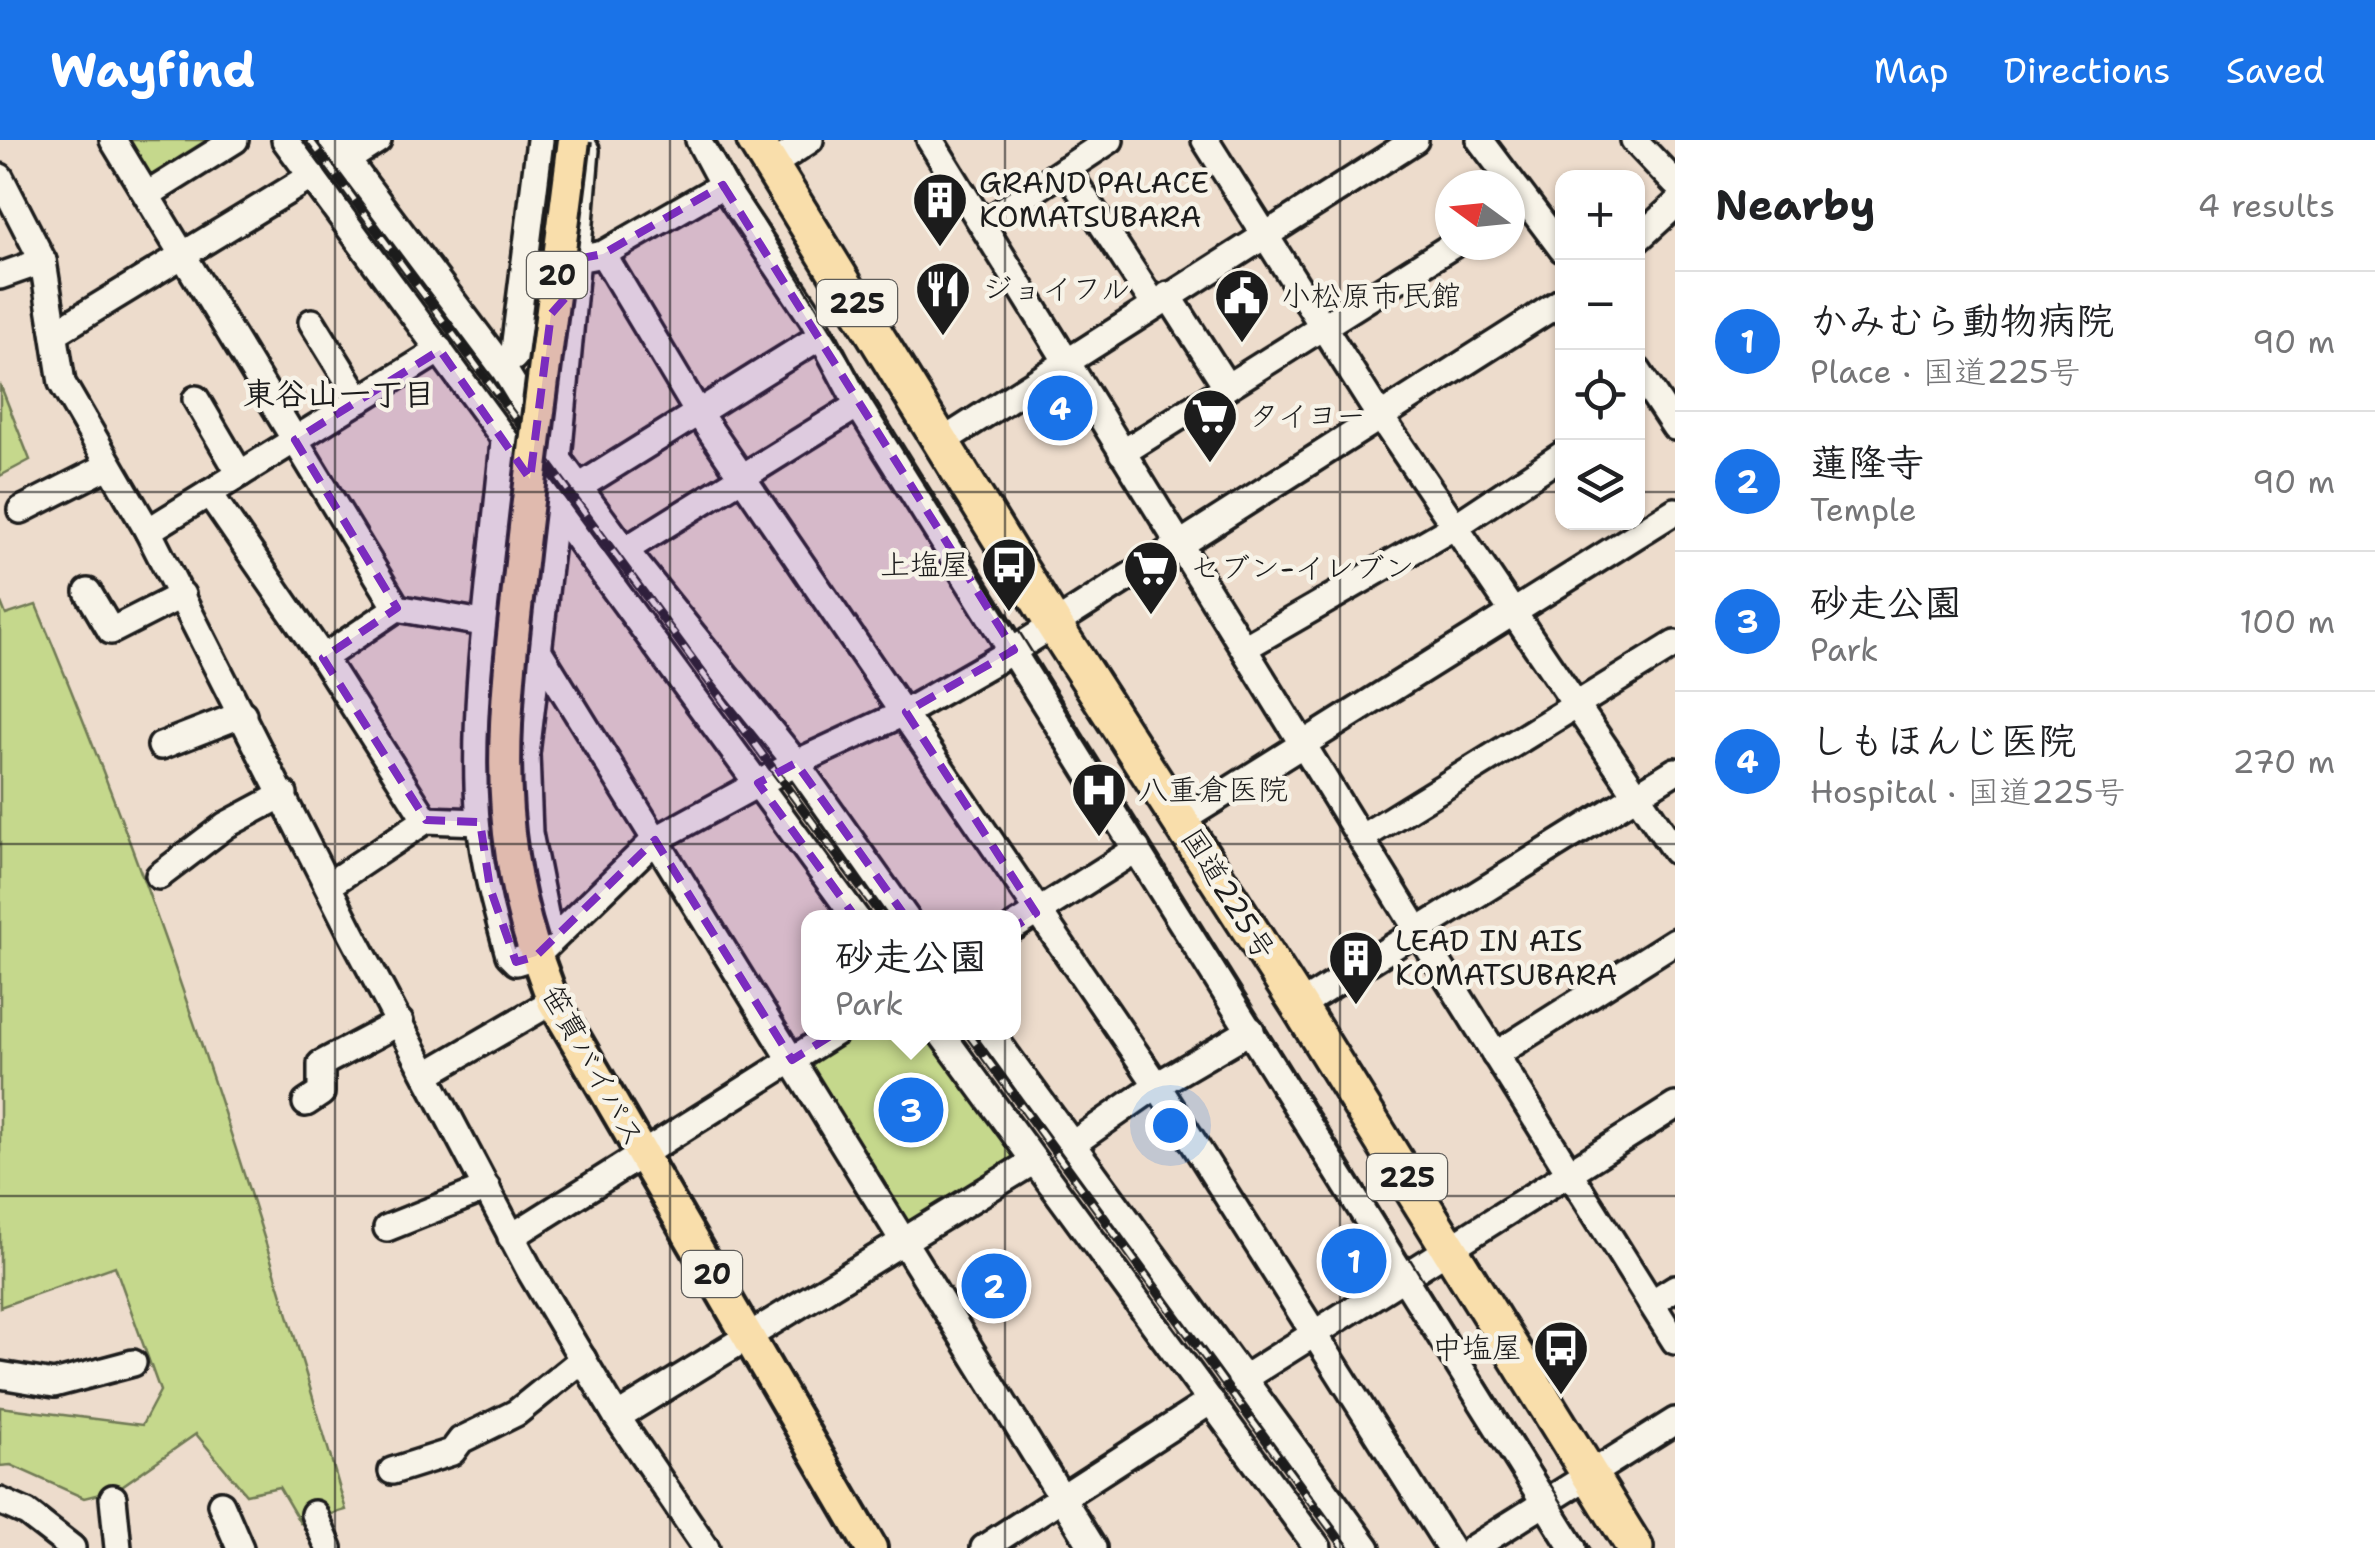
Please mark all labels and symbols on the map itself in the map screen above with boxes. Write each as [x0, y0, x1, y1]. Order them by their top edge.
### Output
place label: GRAND PALACE KOMATSUBARA [979, 162, 1209, 237]
building icon: GRAND PALACE KOMATSUBARA [910, 170, 970, 249]
north arrow [1435, 170, 1525, 260]
road number: 20 [527, 252, 587, 298]
restaurant icon: ジョイフル [913, 259, 973, 338]
public building icon: 小松原市民館 [1212, 266, 1272, 345]
place label: ジョイフル [982, 268, 1131, 309]
place label: 小松原市民館 [1281, 275, 1461, 316]
road number: 225 [817, 280, 897, 326]
pin: 4 [1028, 370, 1092, 446]
district label: 東谷山一丁目 [243, 372, 435, 415]
supermarket icon: タイヨー [1180, 386, 1240, 465]
place label: タイヨー [1249, 395, 1366, 436]
bus stop icon: 上塩屋 [979, 535, 1039, 614]
supermarket icon: セブン-イレブン [1121, 538, 1181, 617]
place label: 上塩屋 [880, 544, 970, 585]
place label: セブン-イレブン [1190, 547, 1415, 588]
hospital icon: 八重倉医院 [1069, 760, 1129, 839]
place label: 八重倉医院 [1138, 769, 1288, 810]
street label: 国道225号 [1172, 820, 1285, 967]
place label: LEAD IN AIS KOMATSUBARA [1395, 920, 1618, 995]
building icon: LEAD IN AIS KOMATSUBARA [1326, 928, 1386, 1007]
street label: 笹貫バイパス [532, 977, 655, 1154]
pin: 3 [878, 1072, 944, 1148]
your location [1145, 1100, 1196, 1151]
road number: 225 [1367, 1154, 1447, 1200]
pin: 1 [1322, 1224, 1386, 1298]
pin: 2 [962, 1248, 1026, 1324]
road number: 20 [682, 1251, 742, 1297]
bus stop icon: 中塩屋 [1531, 1318, 1591, 1397]
place label: 中塩屋 [1432, 1327, 1522, 1368]

